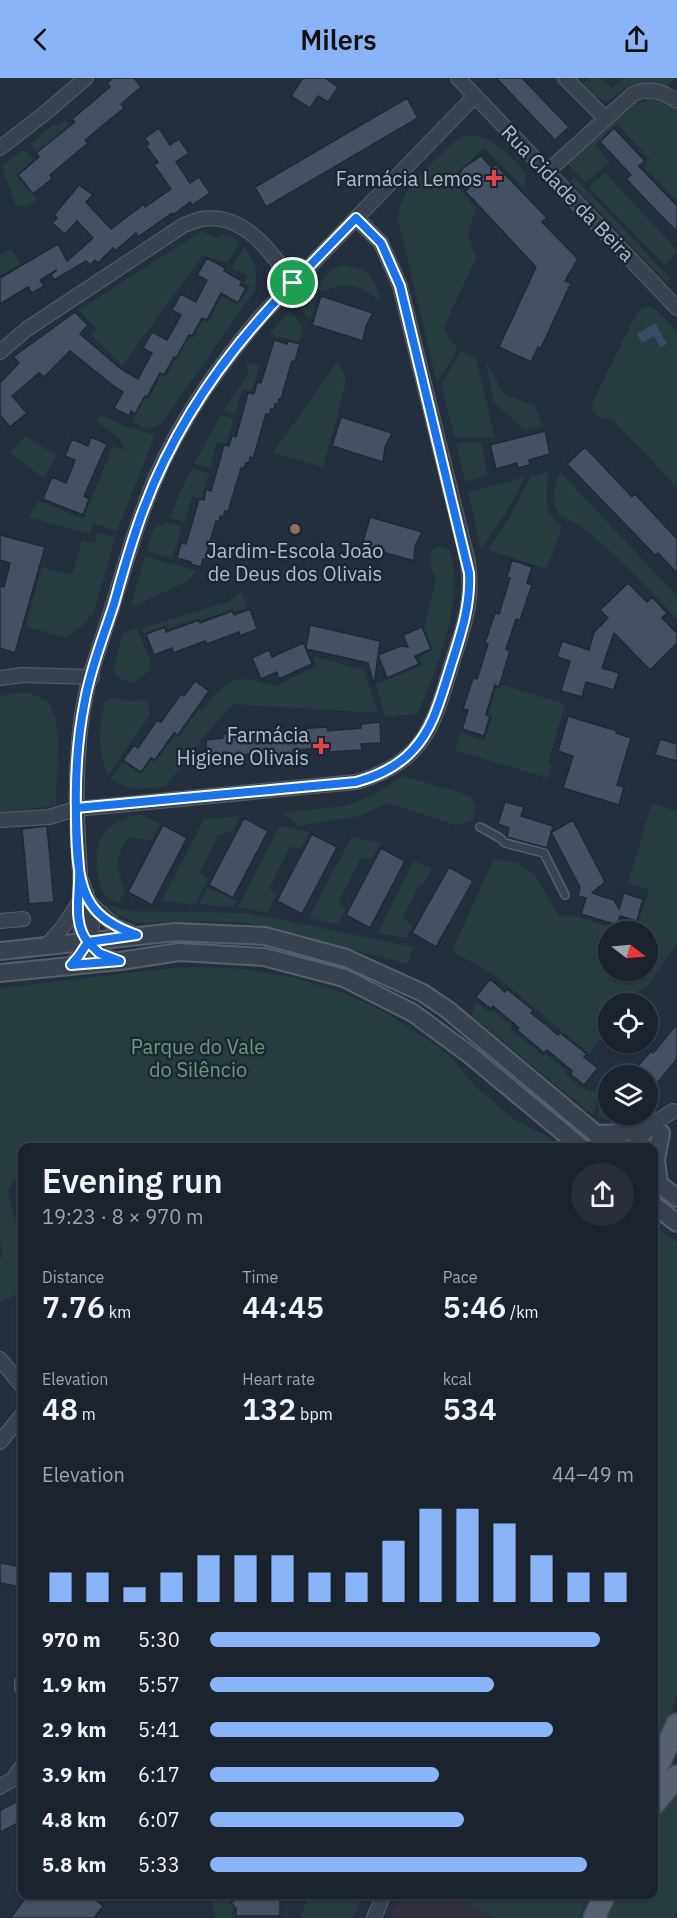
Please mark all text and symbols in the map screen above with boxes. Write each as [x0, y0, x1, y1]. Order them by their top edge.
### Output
text: Milers [300, 22, 377, 57]
icon: back [24, 23, 57, 56]
icon: share [620, 23, 653, 56]
street label: Rua Cidade da Beira [496, 119, 641, 268]
place label: Farmácia Lemos [336, 165, 482, 192]
marker: Farmácia Lemos [487, 171, 501, 185]
pin [267, 257, 318, 308]
icon: arrive [276, 266, 309, 299]
marker: Jardim-Escola João de Deus dos Olivais [288, 522, 302, 536]
place label: Jardim-Escola João de Deus dos Olivais [207, 537, 383, 587]
place label: Farmácia Higiene Olivais [177, 721, 309, 771]
marker: Farmácia Higiene Olivais [314, 739, 328, 753]
north arrow [598, 921, 658, 981]
map controls [598, 921, 658, 1125]
button: locate [598, 993, 658, 1053]
park label: Parque do Vale do Silêncio [131, 1033, 265, 1083]
button: layers [598, 1065, 658, 1125]
text: Evening run [42, 1159, 223, 1202]
button: share [571, 1163, 634, 1226]
text: 19:23 · 8 × 970 m [42, 1203, 203, 1230]
text: Distance [42, 1267, 104, 1287]
text: Time [242, 1267, 278, 1287]
text: Pace [443, 1267, 477, 1287]
text: 7.76 [42, 1287, 105, 1326]
text: 44:45 [242, 1287, 324, 1326]
text: 5:46 [443, 1287, 506, 1326]
text: km [105, 1302, 131, 1322]
text: /km [506, 1302, 539, 1322]
text: Elevation [42, 1369, 108, 1389]
text: Heart rate [242, 1369, 315, 1389]
text: kcal [443, 1369, 472, 1389]
text: 48 [42, 1389, 78, 1428]
text: 132 [242, 1389, 296, 1428]
text: 534 [443, 1389, 497, 1428]
text: m [78, 1404, 96, 1424]
text: bpm [296, 1404, 333, 1424]
text: Elevation [42, 1461, 125, 1488]
text: 44–49 m [552, 1461, 634, 1488]
text: 970 m [42, 1626, 101, 1653]
text: 5:30 [138, 1626, 180, 1653]
text: 1.9 km [42, 1671, 106, 1698]
text: 5:57 [138, 1671, 180, 1698]
text: 2.9 km [42, 1716, 106, 1743]
text: 5:41 [138, 1716, 180, 1743]
text: 3.9 km [42, 1761, 106, 1788]
text: 6:17 [138, 1761, 180, 1788]
text: 4.8 km [42, 1806, 106, 1833]
text: 6:07 [138, 1806, 180, 1833]
text: 5.8 km [42, 1851, 106, 1878]
text: 5:33 [138, 1851, 180, 1878]

